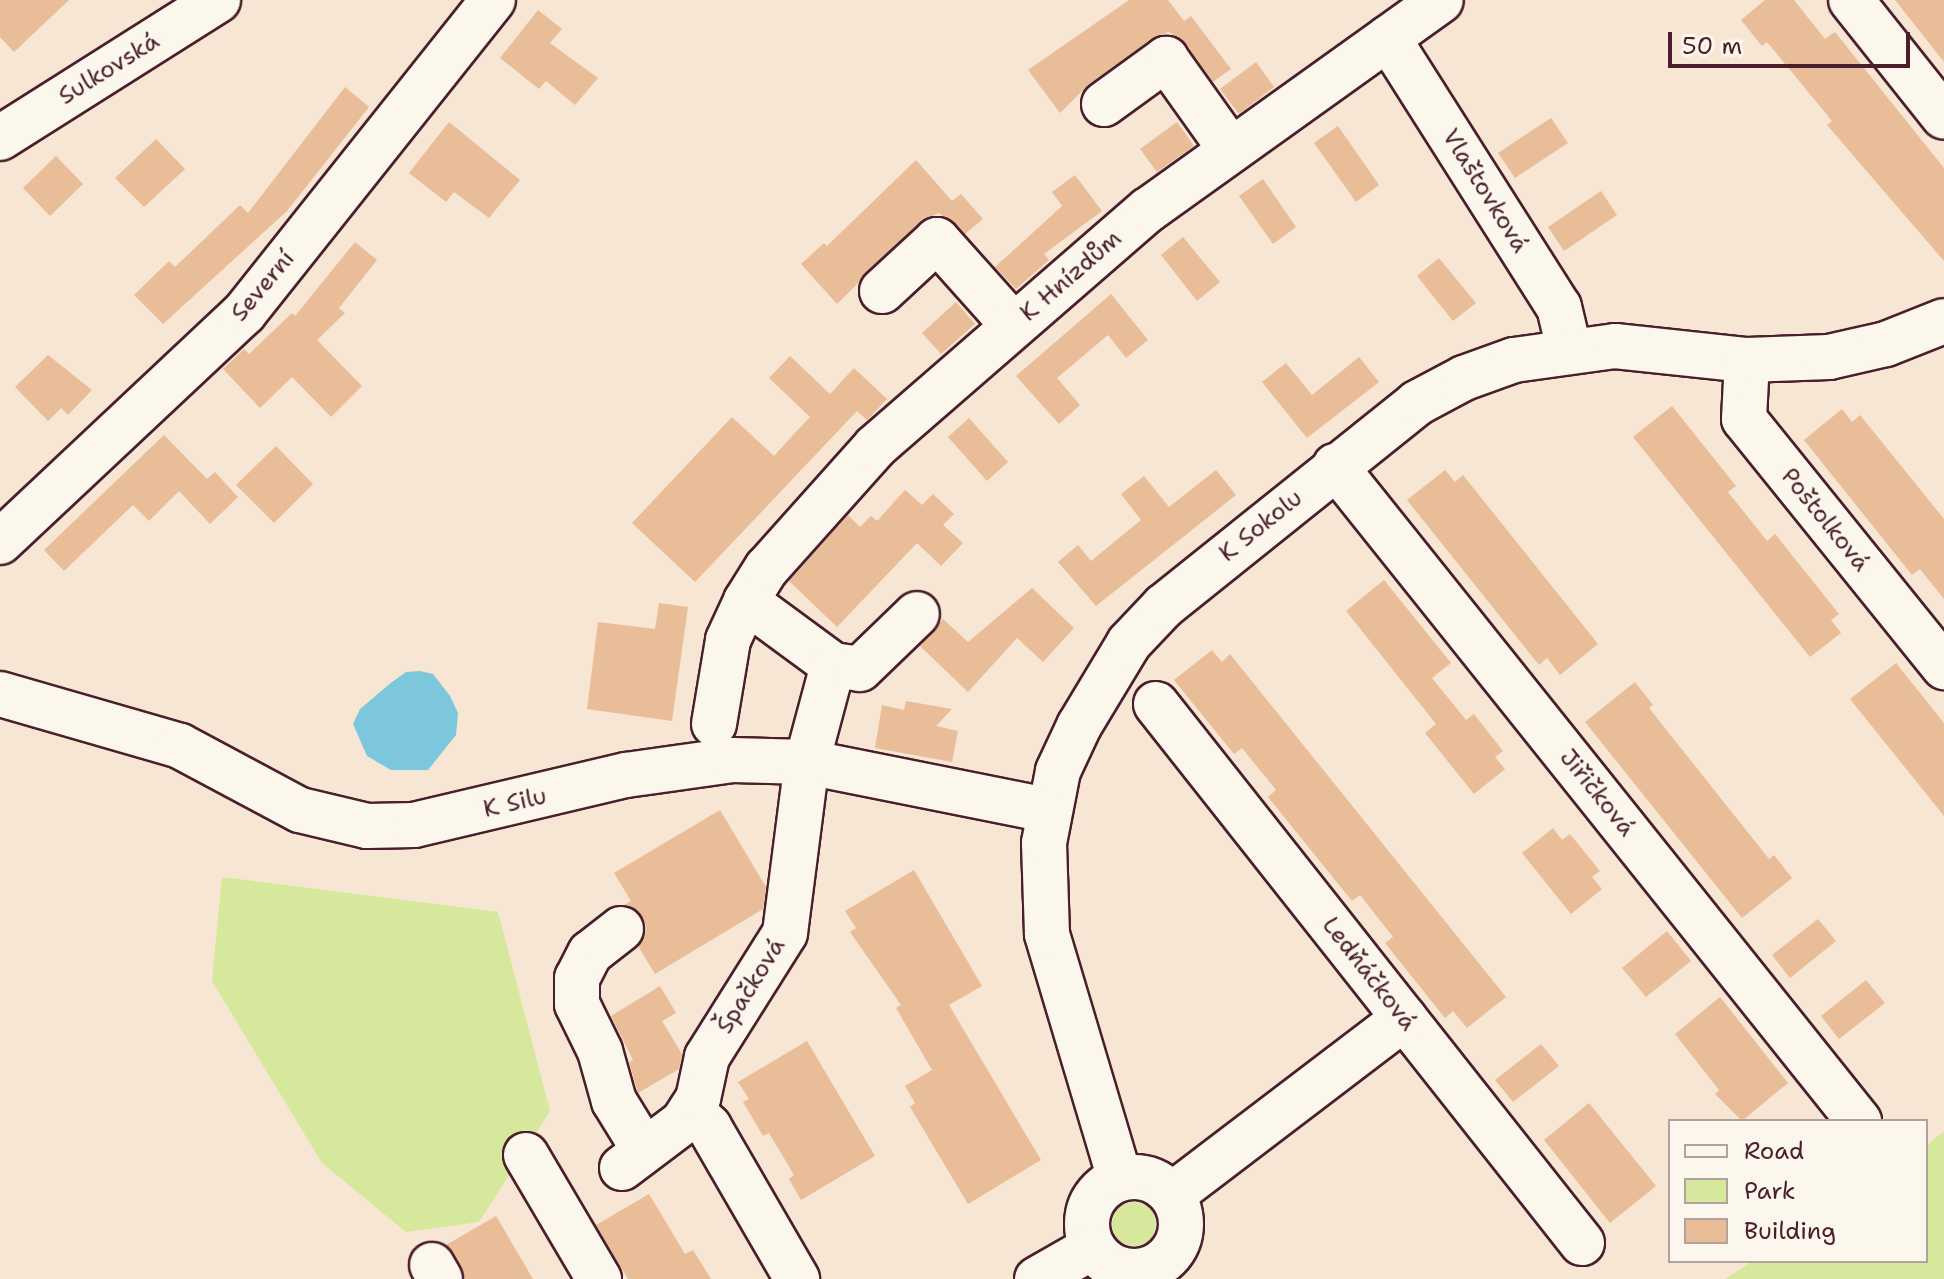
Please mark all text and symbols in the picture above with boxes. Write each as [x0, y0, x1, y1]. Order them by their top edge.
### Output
scale bar [1672, 16, 1914, 66]
street label: Sulkovská [53, 27, 165, 111]
text: 50 m [1682, 30, 1742, 62]
street label: Vlaštovková [1436, 124, 1534, 258]
street label: K Hnízdům [1014, 224, 1128, 328]
street label: Severní [225, 245, 301, 327]
street label: Poštolková [1775, 463, 1875, 577]
street label: K Sokolu [1214, 484, 1308, 568]
street label: Jiřičková [1553, 744, 1641, 842]
street label: K Silu [480, 782, 550, 824]
street label: Ledňáčková [1316, 911, 1422, 1037]
street label: Špačková [710, 933, 792, 1039]
legend [1668, 1119, 1928, 1263]
text: Road [1744, 1135, 1804, 1167]
text: Park [1744, 1175, 1796, 1207]
text: Building [1744, 1215, 1836, 1247]

